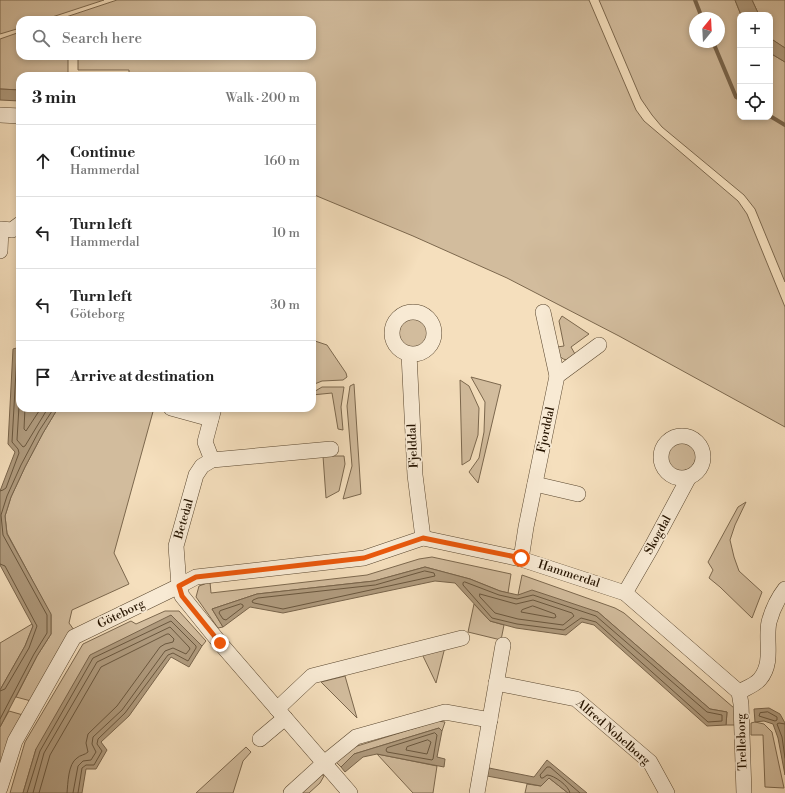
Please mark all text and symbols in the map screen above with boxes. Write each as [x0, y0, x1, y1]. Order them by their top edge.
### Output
north arrow [689, 12, 725, 48]
map controls [737, 12, 773, 120]
button: + [737, 12, 773, 48]
search box [16, 16, 316, 60]
icon: search [30, 27, 52, 49]
text: Search here [62, 29, 142, 48]
button: − [737, 48, 773, 84]
button: locate [737, 84, 773, 120]
text: 3 min [32, 87, 76, 109]
text: Walk · 200 m [226, 90, 300, 106]
text: Continue [70, 143, 135, 162]
icon: ahead [32, 150, 54, 172]
text: 160 m [264, 153, 300, 169]
text: Hammerdal [70, 162, 140, 178]
text: Turn left [70, 215, 132, 234]
icon: left [32, 222, 54, 244]
text: 10 m [272, 225, 300, 241]
text: Hammerdal [70, 234, 140, 250]
text: Turn left [70, 287, 132, 306]
icon: left [32, 294, 54, 316]
text: 30 m [270, 297, 300, 313]
text: Göteborg [70, 306, 125, 322]
icon: arrive [32, 366, 54, 388]
text: Arrive at destination [70, 367, 214, 386]
street label: Fjorddal [534, 405, 558, 454]
street label: Fjelddal [404, 423, 422, 469]
street label: Betedal [171, 497, 197, 542]
street label: Skogdal [641, 512, 675, 557]
route start [512, 549, 530, 567]
street label: Hammerdal [536, 557, 602, 591]
street label: Göteborg [95, 596, 148, 632]
route end [211, 634, 229, 652]
street label: Alfred Nobelborg [572, 695, 654, 769]
street label: Trelleborg [733, 712, 750, 771]

